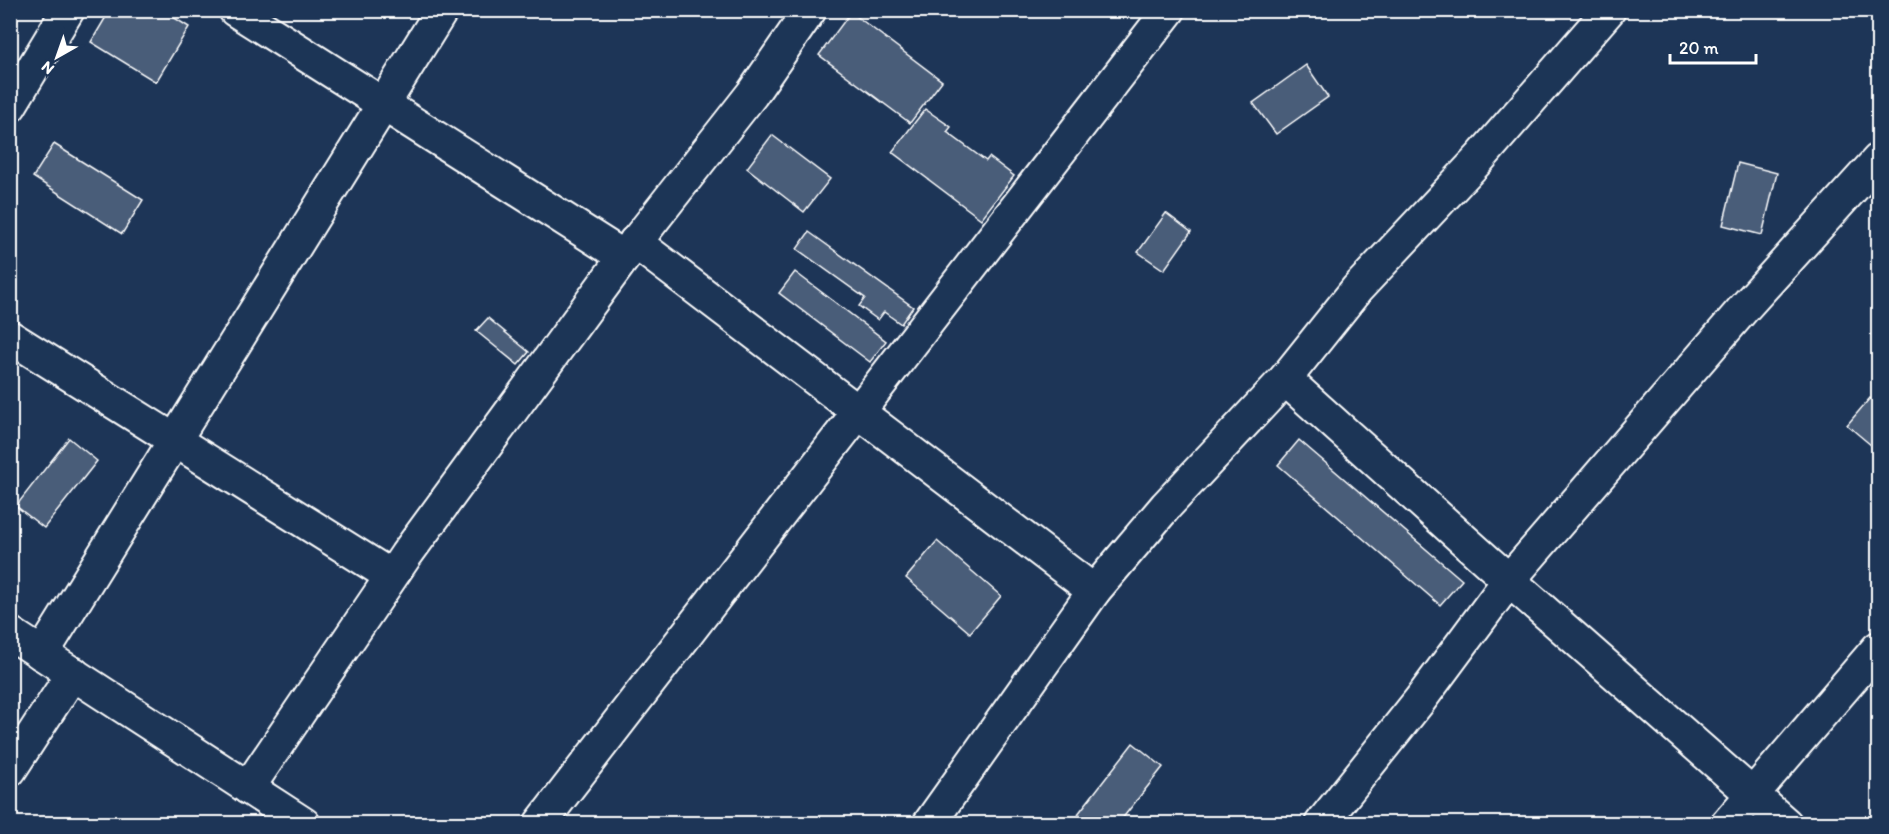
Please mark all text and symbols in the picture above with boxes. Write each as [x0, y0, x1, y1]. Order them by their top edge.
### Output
north arrow [27, 27, 87, 87]
scale bar [1670, 27, 1756, 65]
text: 20 m [1679, 37, 1719, 59]
text: N [37, 57, 58, 79]

